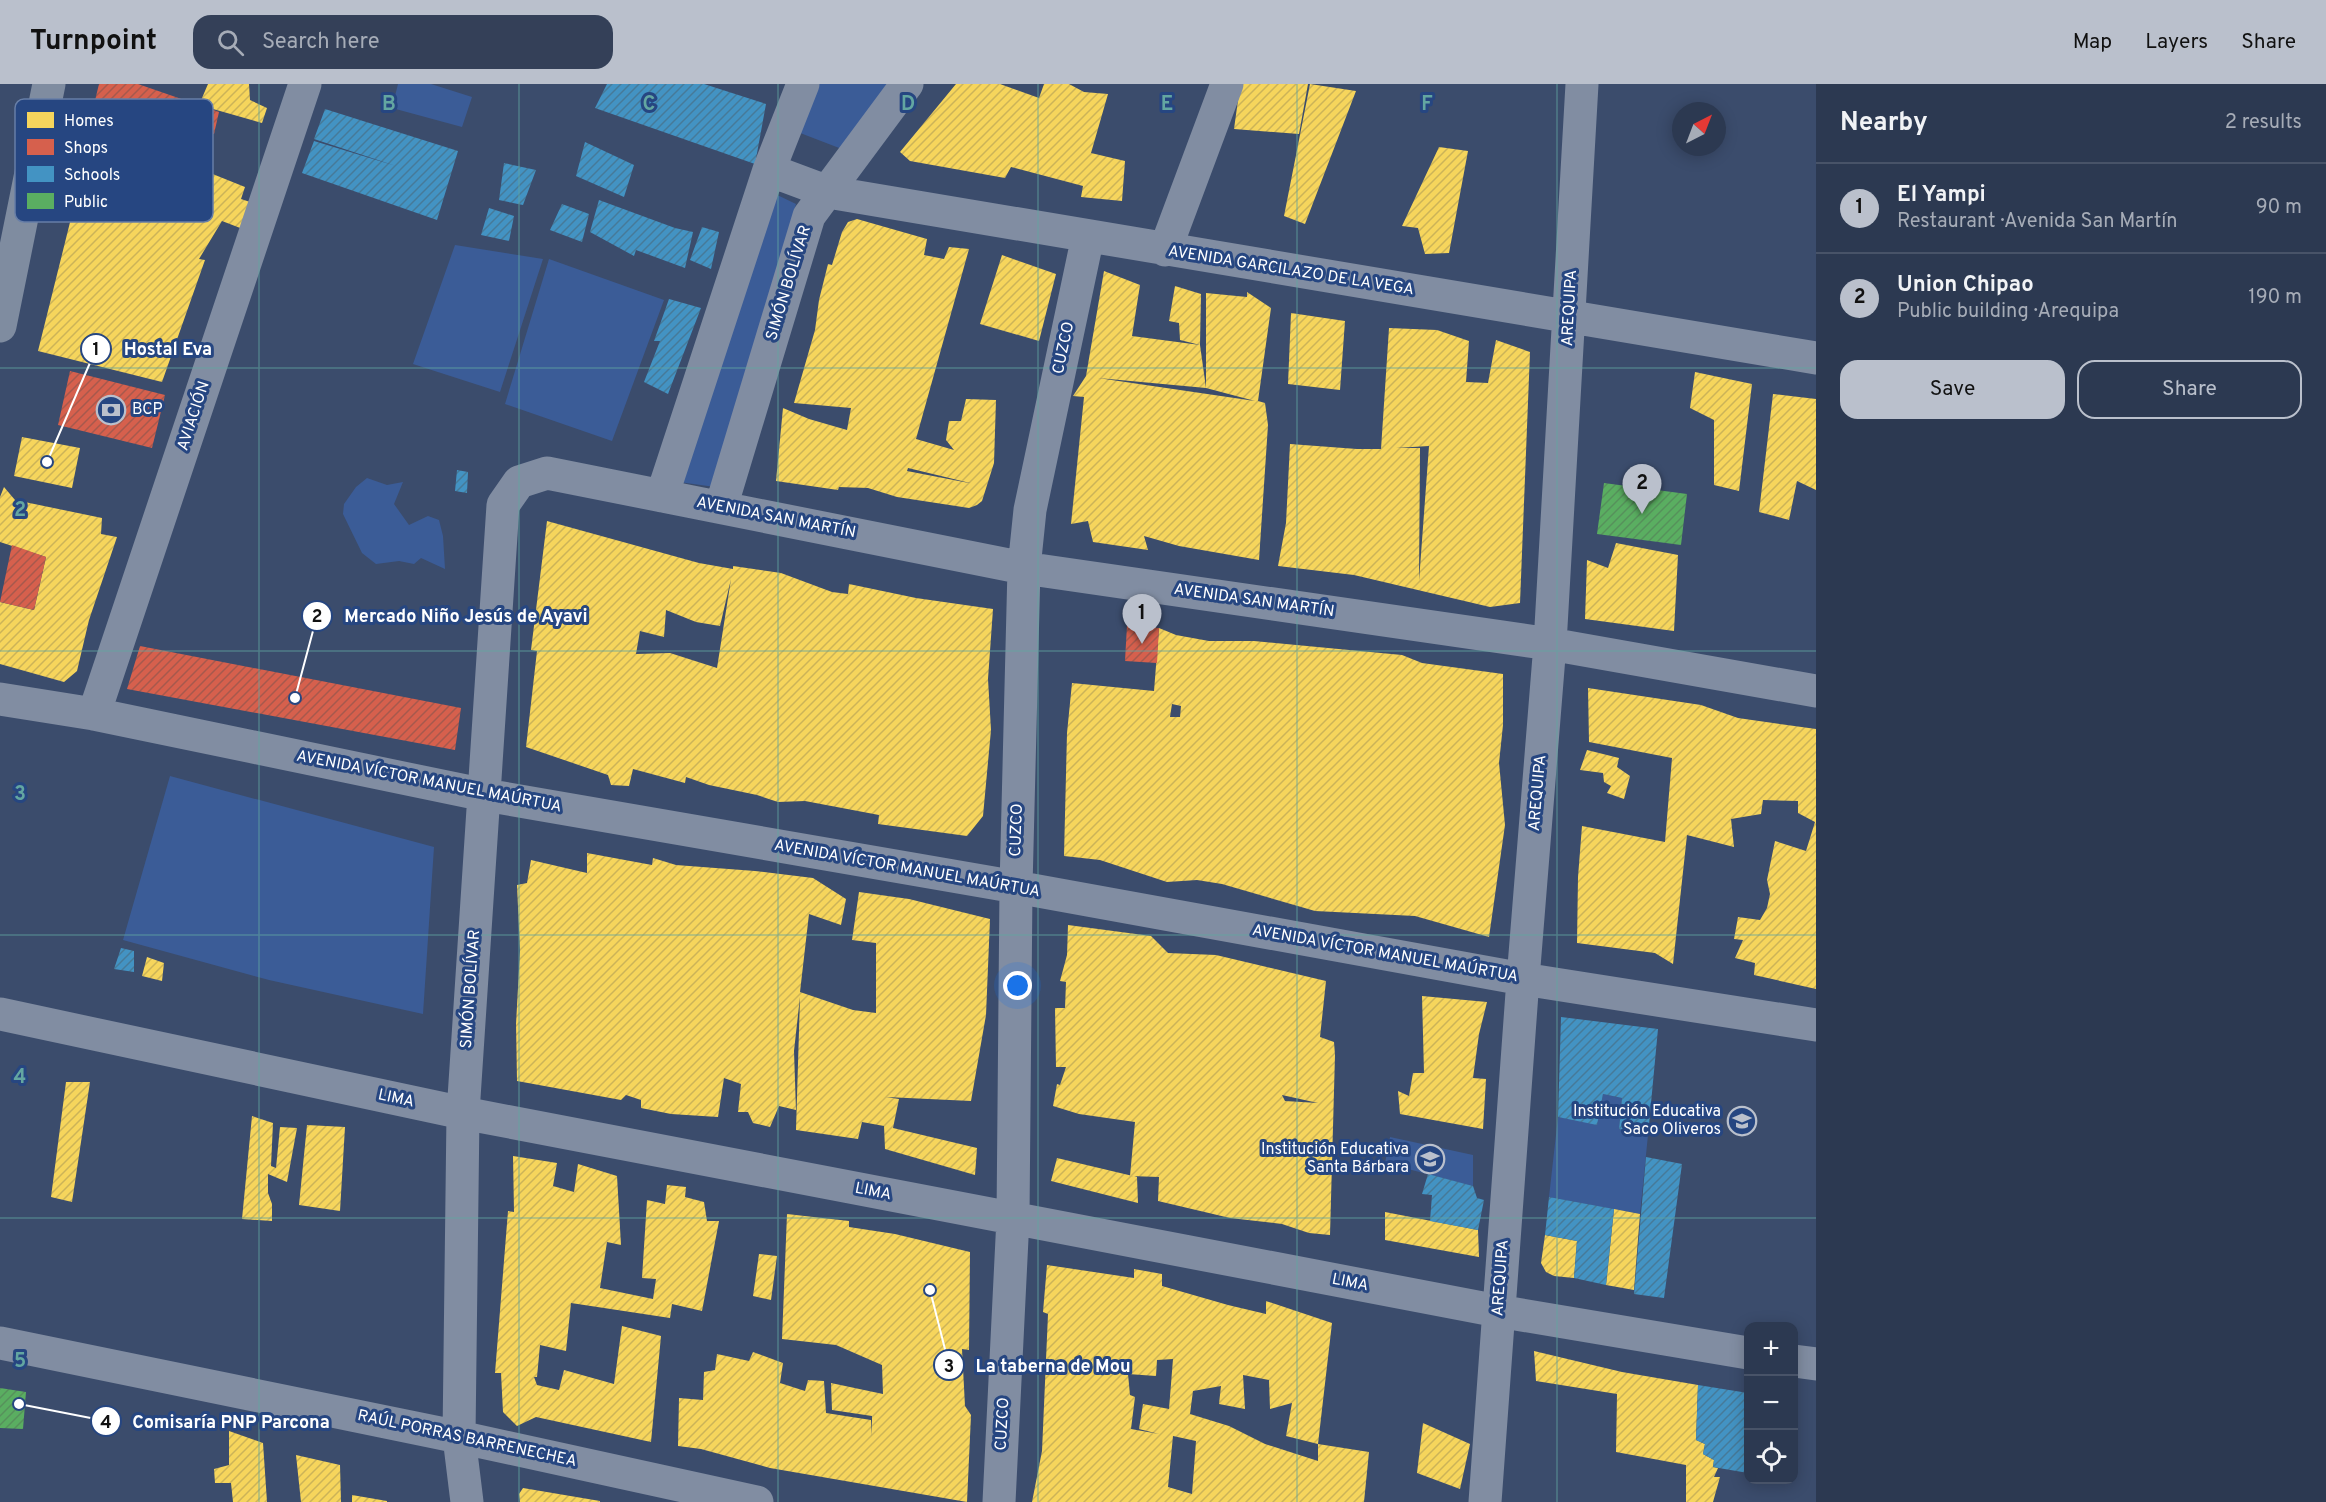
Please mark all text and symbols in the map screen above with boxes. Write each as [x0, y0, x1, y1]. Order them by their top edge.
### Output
search box [193, 15, 613, 69]
text: Turnpoint [30, 24, 157, 60]
icon: search [214, 26, 247, 59]
text: Search here [262, 29, 379, 56]
text: Map [2073, 29, 2112, 56]
text: Layers [2145, 29, 2208, 56]
text: Share [2241, 29, 2296, 56]
text: B [382, 92, 396, 118]
text: C [643, 92, 655, 118]
text: D [901, 92, 915, 118]
text: E [1161, 92, 1173, 118]
text: F [1421, 92, 1433, 118]
legend [15, 99, 213, 222]
north arrow [1672, 102, 1726, 156]
text: Nearby [1840, 107, 1928, 140]
text: 2 results [2225, 110, 2302, 136]
text: Homes [64, 112, 114, 132]
text: Shops [64, 139, 108, 159]
text: Schools [64, 166, 120, 186]
text: El Yampi [1897, 182, 1986, 209]
text: Public [64, 193, 108, 213]
text: 1 [1856, 195, 1864, 221]
text: 90 m [2256, 195, 2302, 221]
text: Restaurant · Avenida San Martín [1897, 209, 2178, 235]
street label: SIMÓN BOLÍVAR [760, 222, 816, 343]
street label: AVENIDA GARCILAZO DE LA VEGA [1167, 242, 1416, 300]
street label: AREQUIPA [1558, 269, 1582, 347]
text: Union Chipao [1897, 272, 2034, 299]
text: 2 [1853, 285, 1866, 311]
text: 190 m [2248, 285, 2302, 311]
text: Public building · Arequipa [1897, 299, 2119, 325]
street label: CUZCO [1049, 320, 1079, 376]
callout: Hostal Eva [81, 331, 224, 367]
text: 1 [92, 339, 100, 362]
text: Hostal Eva [124, 339, 212, 362]
button: Save [1840, 360, 2065, 419]
button: Share [2077, 360, 2302, 419]
street label: AVIACIÓN [171, 378, 215, 453]
bank icon: BCP [95, 394, 127, 426]
place label: BCP [132, 400, 163, 420]
pin: 2 [1622, 464, 1662, 514]
street label: AVENIDA SAN MARTÍN [695, 491, 858, 543]
text: 2 [14, 498, 26, 524]
street label: AVENIDA SAN MARTÍN [1172, 578, 1336, 622]
pin: 1 [1122, 594, 1162, 644]
callout: Mercado Niño Jesús de Ayavi [302, 598, 600, 634]
text: 2 [311, 606, 323, 629]
text: Mercado Niño Jesús de Ayavi [344, 606, 588, 629]
street label: AVENIDA VÍCTOR MANUEL MAÚRTUA [295, 744, 564, 818]
street label: AREQUIPA [1525, 754, 1551, 832]
text: 3 [14, 782, 26, 808]
street label: CUZCO [1006, 803, 1028, 857]
street label: AVENIDA VÍCTOR MANUEL MAÚRTUA [772, 834, 1042, 902]
street label: AVENIDA VÍCTOR MANUEL MAÚRTUA [1250, 919, 1520, 987]
street label: SIMÓN BOLÍVAR [455, 929, 485, 1049]
your location [1003, 971, 1032, 1000]
text: 4 [14, 1065, 26, 1091]
street label: LIMA [376, 1085, 416, 1113]
place label: Institución Educativa Saco Oliveros [1573, 1102, 1721, 1140]
school or university icon: Institución Educativa Saco Oliveros [1726, 1105, 1758, 1137]
place label: Institución Educativa Santa Bárbara [1261, 1140, 1409, 1178]
school or university icon: Institución Educativa Santa Bárbara [1414, 1143, 1446, 1175]
street label: LIMA [853, 1179, 893, 1205]
street label: AREQUIPA [1488, 1239, 1514, 1317]
street label: LIMA [1330, 1270, 1370, 1296]
map controls [1744, 1322, 1798, 1484]
button: + [1744, 1322, 1798, 1376]
callout: La taberna de Mou [934, 1347, 1143, 1383]
text: 5 [14, 1349, 26, 1375]
text: 3 [944, 1356, 954, 1379]
text: La taberna de Mou [975, 1356, 1131, 1379]
button: − [1744, 1376, 1798, 1430]
street label: CUZCO [992, 1397, 1014, 1451]
callout: Comisaría PNP Parcona [91, 1403, 342, 1439]
street label: RAÚL PORRAS BARRENECHEA [355, 1404, 579, 1472]
text: 4 [100, 1412, 112, 1435]
text: Comisaría PNP Parcona [132, 1412, 330, 1435]
button: locate [1744, 1430, 1798, 1484]

